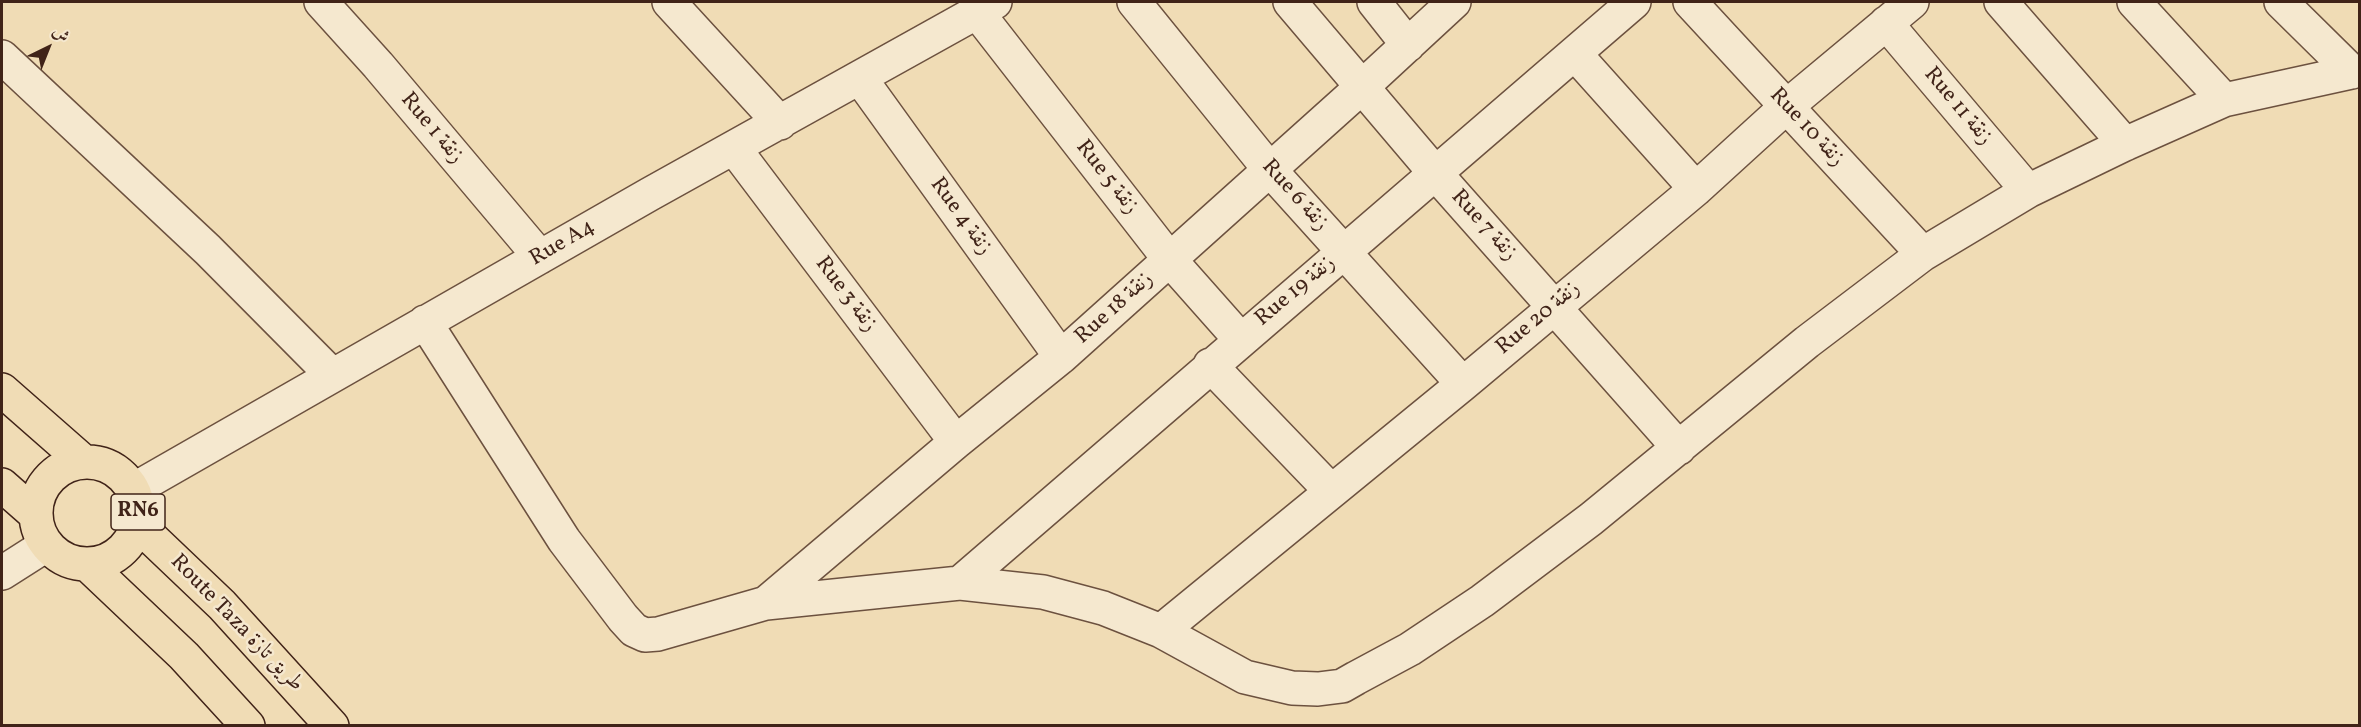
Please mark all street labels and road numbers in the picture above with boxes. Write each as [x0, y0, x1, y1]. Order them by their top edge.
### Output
street label: Rue 11 زنقة [1917, 63, 1997, 151]
street label: Rue 10 زنقة [1763, 83, 1849, 173]
street label: Rue 1 زنقة [394, 88, 468, 170]
street label: Rue 5 زنقة [1069, 136, 1143, 220]
street label: Rue 6 زنقة [1255, 155, 1333, 237]
street label: Rue 4 زنقة [923, 173, 997, 261]
street label: Rue 7 زنقة [1444, 185, 1522, 267]
street label: Rue A4 [526, 215, 600, 273]
street label: Rue 19 زنقة [1251, 251, 1341, 333]
street label: Rue 3 زنقة [808, 252, 882, 338]
street label: Rue 18 زنقة [1070, 267, 1160, 351]
street label: Rue 20 زنقة [1492, 276, 1586, 362]
road number: RN6 [111, 494, 165, 530]
street label: Route Taza طريق تازة [164, 550, 308, 698]

